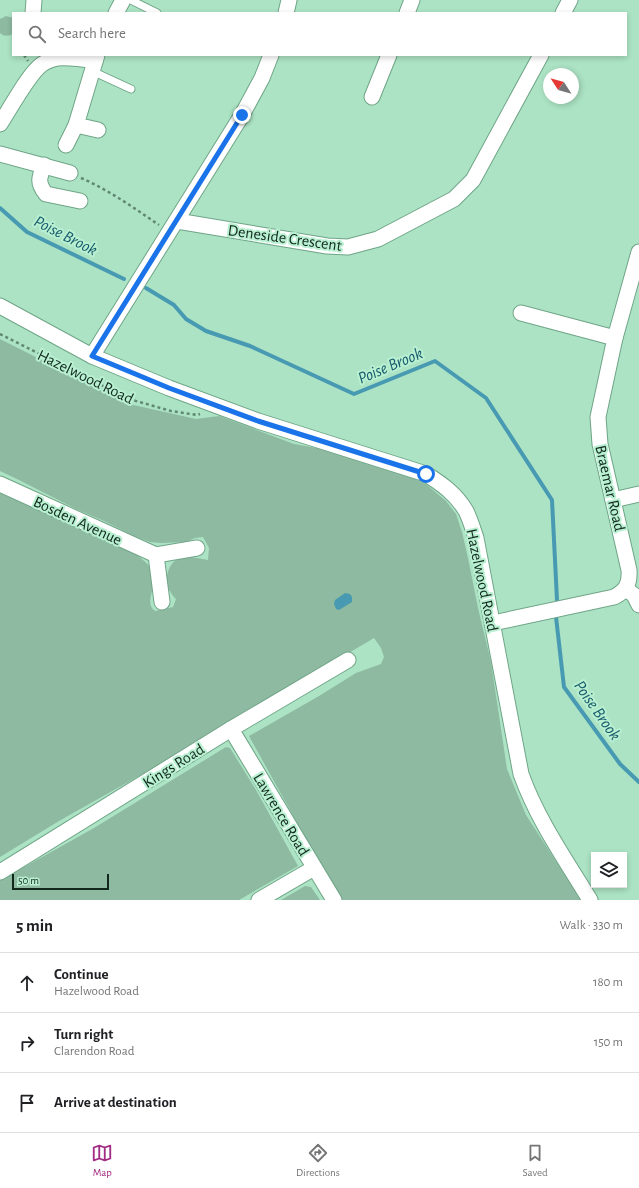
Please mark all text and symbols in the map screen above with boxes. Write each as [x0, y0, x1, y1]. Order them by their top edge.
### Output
search box [12, 12, 627, 56]
icon: search [26, 23, 48, 45]
text: Search here [58, 26, 126, 41]
north arrow [543, 68, 579, 104]
route end [233, 106, 251, 124]
water label: Poise Brook [31, 212, 100, 259]
street label: Deneside Crescent [227, 222, 343, 254]
water label: Poise Brook [355, 344, 425, 387]
street label: Hazelwood Road [35, 347, 136, 407]
street label: Braemar Road [592, 444, 628, 533]
route start [417, 465, 435, 483]
street label: Bosden Avenue [31, 493, 124, 548]
street label: Hazelwood Road [463, 527, 501, 633]
water label: Poise Brook [571, 677, 624, 743]
street label: Kings Road [140, 741, 207, 791]
street label: Lawrence Road [250, 770, 312, 859]
map controls [591, 852, 627, 888]
button: layers [591, 852, 627, 888]
scale bar [12, 872, 109, 891]
text: 50 m [18, 875, 39, 886]
text: 5 min [16, 917, 53, 934]
text: Walk · 330 m [560, 919, 623, 932]
text: Continue [54, 967, 109, 982]
icon: ahead [16, 972, 38, 994]
text: 180 m [593, 976, 623, 989]
text: Hazelwood Road [54, 985, 139, 998]
text: Turn right [54, 1027, 113, 1042]
icon: right [16, 1032, 38, 1054]
text: 150 m [594, 1036, 623, 1049]
text: Clarendon Road [54, 1045, 134, 1058]
icon: arrive [16, 1092, 38, 1114]
text: Arrive at destination [54, 1095, 177, 1110]
tab: Map [91, 1142, 113, 1179]
tab: Directions [296, 1142, 340, 1179]
tab: Saved [522, 1142, 548, 1179]

